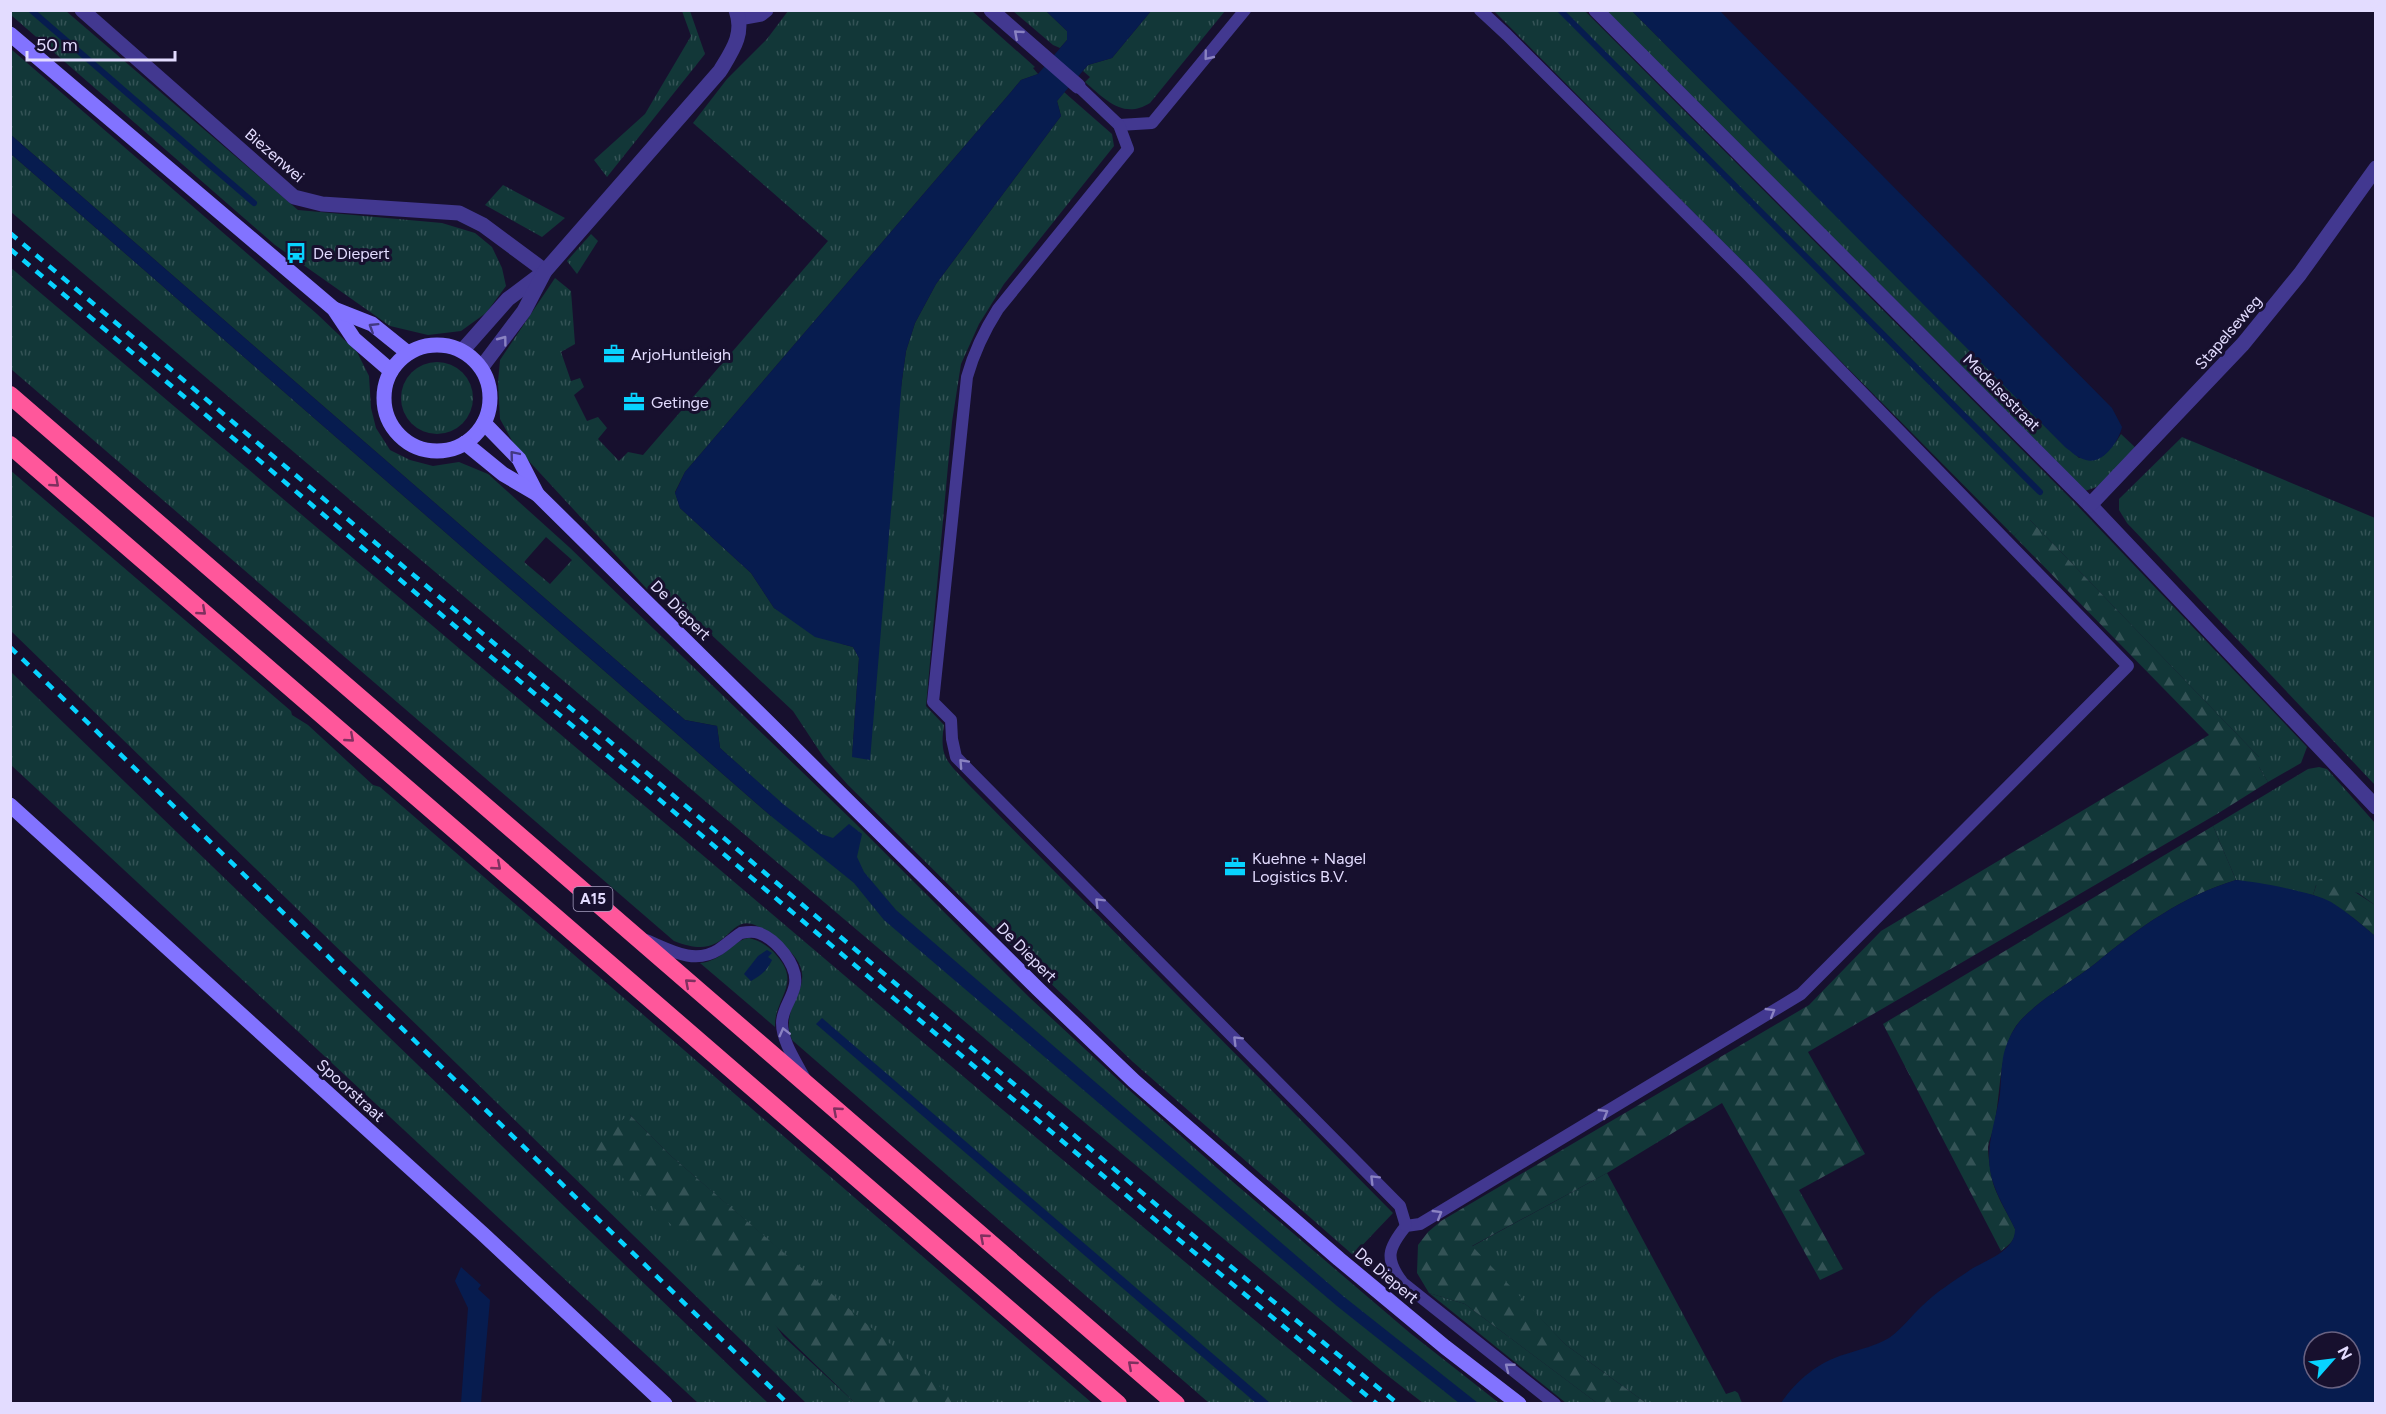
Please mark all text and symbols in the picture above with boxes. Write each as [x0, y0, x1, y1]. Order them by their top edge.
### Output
scale bar [27, 24, 176, 62]
one-way arrow [1014, 30, 1025, 41]
text: 50 m [36, 34, 78, 56]
one-way arrow [1204, 49, 1215, 60]
street label: Biezenwei [241, 124, 308, 186]
bus stop icon: De Diepert [284, 241, 308, 265]
place label: De Diepert [313, 244, 390, 263]
street label: Stapelseweg [2191, 291, 2266, 373]
one-way arrow [369, 323, 380, 334]
one-way arrow [495, 335, 506, 346]
office icon: ArjoHuntleigh [602, 342, 626, 366]
place label: ArjoHuntleigh [631, 345, 731, 364]
street label: Medelsestraat [1959, 350, 2044, 435]
office icon: Getinge [622, 390, 646, 414]
place label: Getinge [651, 393, 709, 412]
one-way arrow [511, 451, 522, 462]
one-way arrow [48, 476, 59, 487]
street label: De Diepert [647, 576, 715, 644]
one-way arrow [195, 604, 206, 615]
one-way arrow [343, 731, 353, 742]
one-way arrow [959, 759, 970, 769]
place label: Kuehne + Nagel Logistics B.V. [1252, 849, 1366, 886]
office icon: Kuehne + Nagel Logistics B.V. [1223, 855, 1247, 879]
one-way arrow [490, 859, 501, 870]
road number: A15 [574, 887, 612, 911]
one-way arrow [1096, 898, 1107, 909]
street label: De Diepert [993, 918, 1061, 986]
one-way arrow [685, 979, 696, 990]
one-way arrow [1765, 1007, 1775, 1019]
one-way arrow [779, 1028, 792, 1038]
one-way arrow [1233, 1037, 1244, 1048]
street label: Spoorstraat [313, 1055, 388, 1126]
one-way arrow [833, 1107, 844, 1118]
one-way arrow [1598, 1108, 1608, 1120]
one-way arrow [1370, 1175, 1380, 1186]
one-way arrow [1432, 1209, 1442, 1221]
one-way arrow [980, 1234, 991, 1245]
street label: De Diepert [1351, 1243, 1422, 1307]
north arrow [2302, 1330, 2362, 1390]
text: N [2334, 1343, 2356, 1363]
one-way arrow [1128, 1361, 1139, 1372]
one-way arrow [1505, 1364, 1516, 1375]

